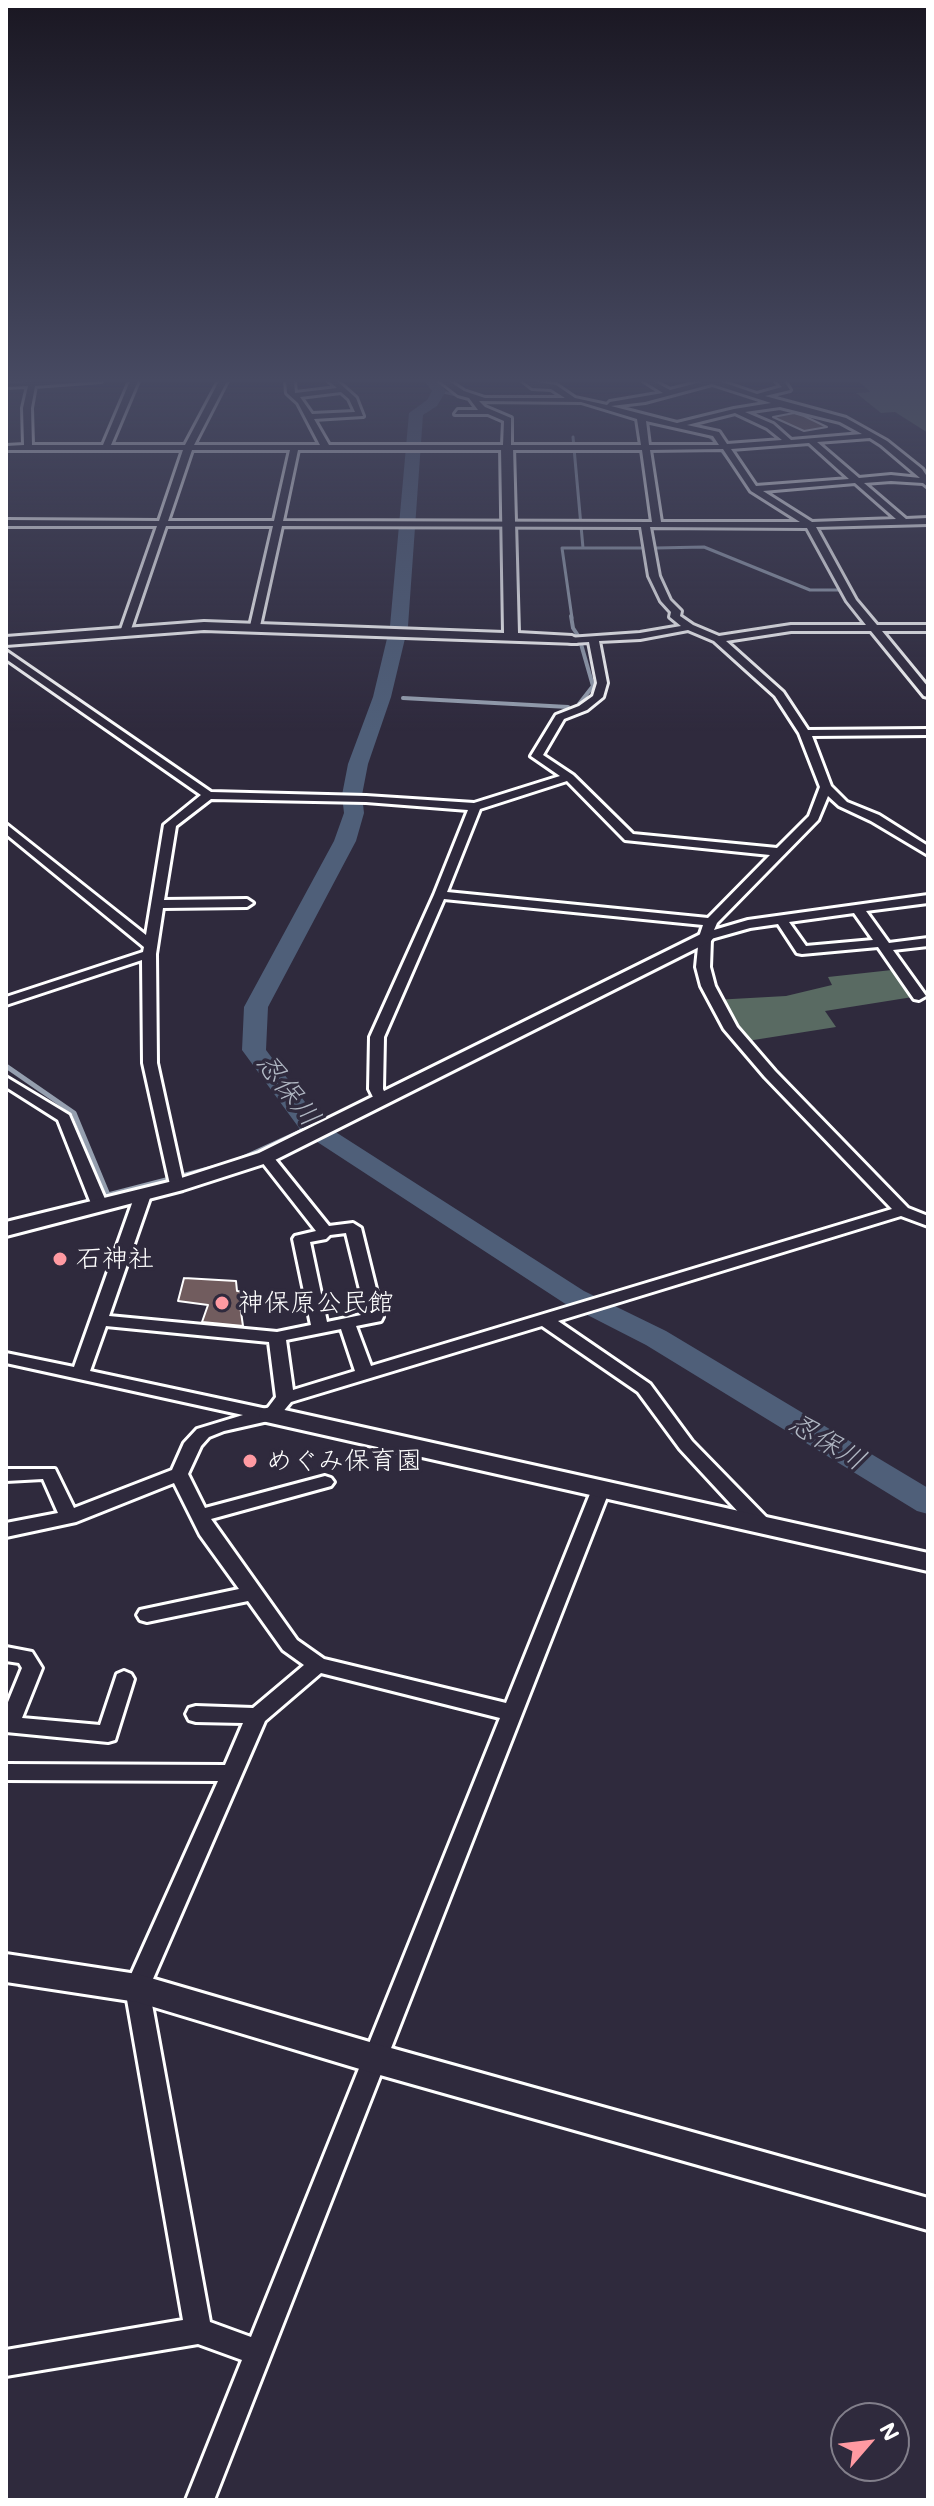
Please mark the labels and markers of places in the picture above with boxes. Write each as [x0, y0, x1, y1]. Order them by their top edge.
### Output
place label: 石神社 [76, 1243, 154, 1275]
marker: 石神社 [51, 1250, 69, 1268]
place label: 神保原公民館 [238, 1287, 394, 1319]
marker: 神保原公民館 [213, 1294, 231, 1312]
place label: めぐみ保育園 [266, 1445, 422, 1477]
marker: めぐみ保育園 [241, 1452, 259, 1470]

